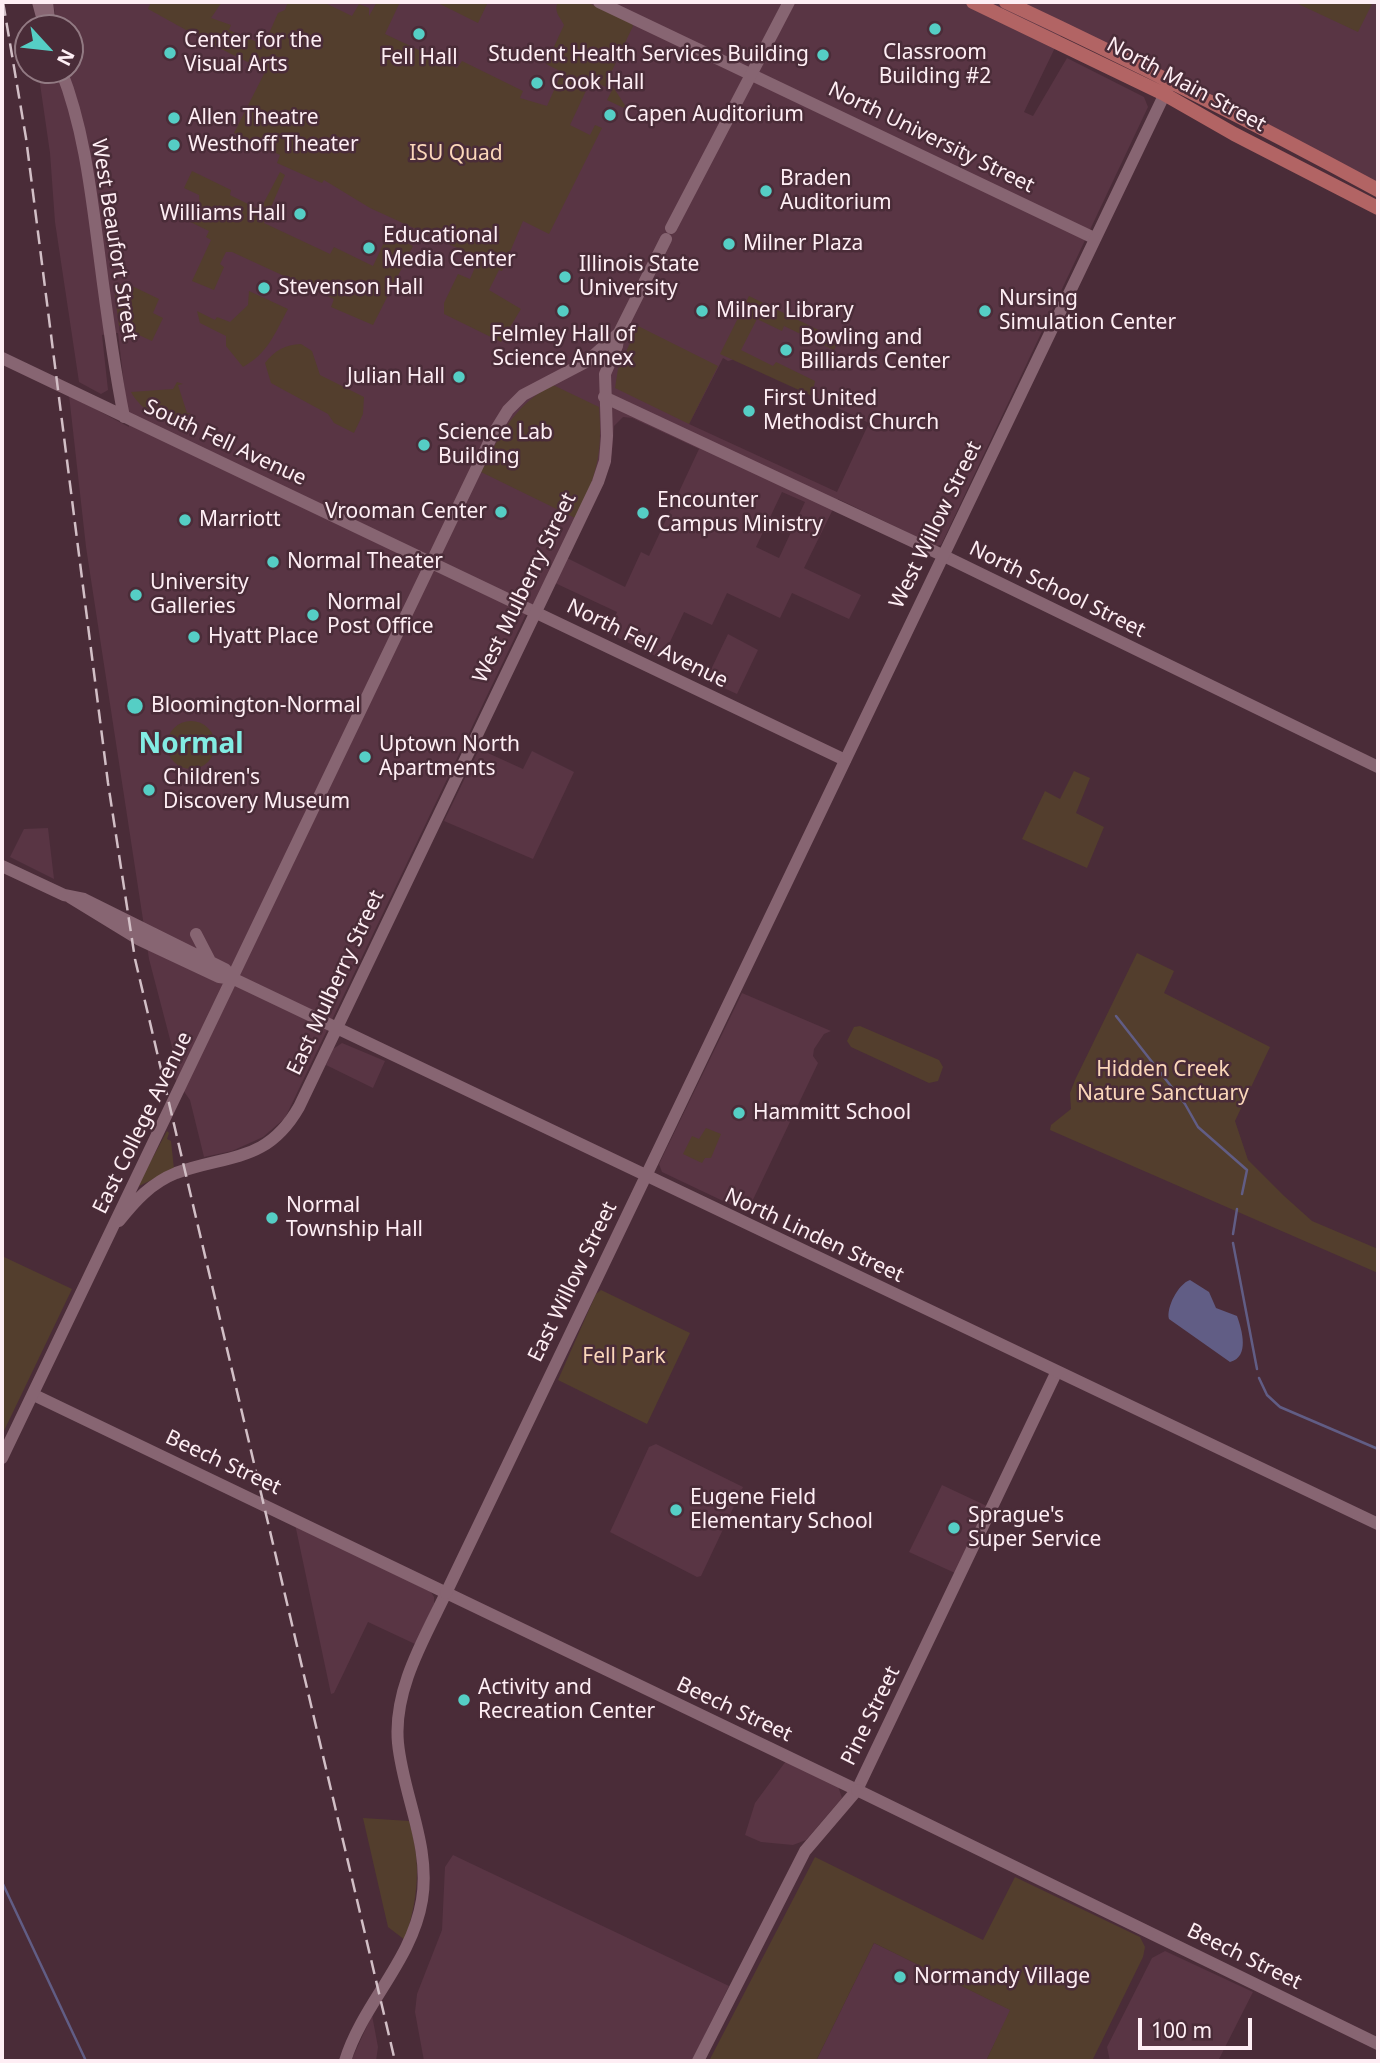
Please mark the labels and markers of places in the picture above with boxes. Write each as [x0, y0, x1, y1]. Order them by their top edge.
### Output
marker: Classroom Building #2 [927, 21, 943, 37]
marker: Fell Hall [411, 26, 427, 42]
place label: Center for the Visual Arts [184, 28, 322, 78]
place label: Classroom Building #2 [879, 40, 991, 90]
place label: Student Health Services Building [488, 42, 809, 68]
marker: Center for the Visual Arts [162, 45, 178, 61]
place label: Fell Hall [380, 45, 458, 71]
marker: Student Health Services Building [815, 47, 831, 63]
place label: Cook Hall [551, 70, 645, 96]
marker: Cook Hall [529, 75, 545, 91]
place label: Capen Auditorium [624, 102, 804, 128]
place label: Allen Theatre [188, 105, 318, 131]
marker: Capen Auditorium [602, 107, 618, 123]
marker: Allen Theatre [166, 110, 182, 126]
place label: Westhoff Theater [188, 132, 359, 158]
marker: Westhoff Theater [166, 137, 182, 153]
place label: Braden Auditorium [780, 166, 892, 216]
marker: Braden Auditorium [758, 183, 774, 199]
place label: Williams Hall [160, 201, 286, 227]
marker: Williams Hall [292, 206, 308, 222]
place label: Educational Media Center [383, 223, 516, 273]
place label: Milner Plaza [743, 231, 863, 257]
marker: Milner Plaza [721, 236, 737, 252]
marker: Educational Media Center [361, 240, 377, 256]
place label: Illinois State University [579, 252, 699, 302]
marker: Illinois State University [557, 269, 573, 285]
place label: Stevenson Hall [278, 275, 423, 301]
marker: Stevenson Hall [256, 280, 272, 296]
place label: Nursing Simulation Center [999, 286, 1176, 336]
place label: Milner Library [716, 298, 854, 324]
marker: Felmley Hall of Science Annex [555, 303, 571, 319]
marker: Milner Library [694, 303, 710, 319]
marker: Nursing Simulation Center [977, 303, 993, 319]
place label: Felmley Hall of Science Annex [491, 322, 635, 372]
place label: Bowling and Billiards Center [800, 325, 950, 375]
marker: Bowling and Billiards Center [778, 342, 794, 358]
place label: Julian Hall [347, 364, 445, 390]
marker: Julian Hall [451, 369, 467, 385]
place label: First United Methodist Church [763, 386, 939, 436]
marker: First United Methodist Church [741, 403, 757, 419]
place label: Science Lab Building [438, 420, 553, 470]
marker: Science Lab Building [416, 437, 432, 453]
place label: Encounter Campus Ministry [657, 488, 823, 538]
place label: Vrooman Center [325, 499, 487, 525]
marker: Vrooman Center [493, 504, 509, 520]
marker: Encounter Campus Ministry [635, 505, 651, 521]
place label: Marriott [199, 507, 280, 533]
marker: Marriott [177, 512, 193, 528]
place label: Normal Theater [287, 549, 443, 575]
marker: Normal Theater [265, 554, 281, 570]
place label: University Galleries [150, 570, 249, 620]
marker: University Galleries [128, 587, 144, 603]
place label: Normal Post Office [327, 590, 434, 640]
marker: Normal Post Office [305, 607, 321, 623]
place label: Hyatt Place [208, 624, 319, 650]
marker: Hyatt Place [186, 629, 202, 645]
place label: Bloomington-Normal [151, 693, 361, 719]
marker: Bloomington-Normal [125, 696, 145, 716]
place label: Uptown North Apartments [379, 732, 520, 782]
marker: Uptown North Apartments [357, 749, 373, 765]
place label: Children's Discovery Museum [163, 765, 350, 815]
marker: Children's Discovery Museum [141, 782, 157, 798]
place label: Hammitt School [753, 1100, 911, 1126]
marker: Hammitt School [731, 1105, 747, 1121]
place label: Normal Township Hall [286, 1193, 423, 1243]
marker: Normal Township Hall [264, 1210, 280, 1226]
place label: Eugene Field Elementary School [690, 1485, 873, 1535]
marker: Eugene Field Elementary School [668, 1502, 684, 1518]
place label: Sprague's Super Service [968, 1503, 1101, 1553]
marker: Sprague's Super Service [946, 1520, 962, 1536]
place label: Activity and Recreation Center [478, 1675, 655, 1725]
marker: Activity and Recreation Center [456, 1692, 472, 1708]
place label: Normandy Village [914, 1964, 1090, 1990]
marker: Normandy Village [892, 1969, 908, 1985]

